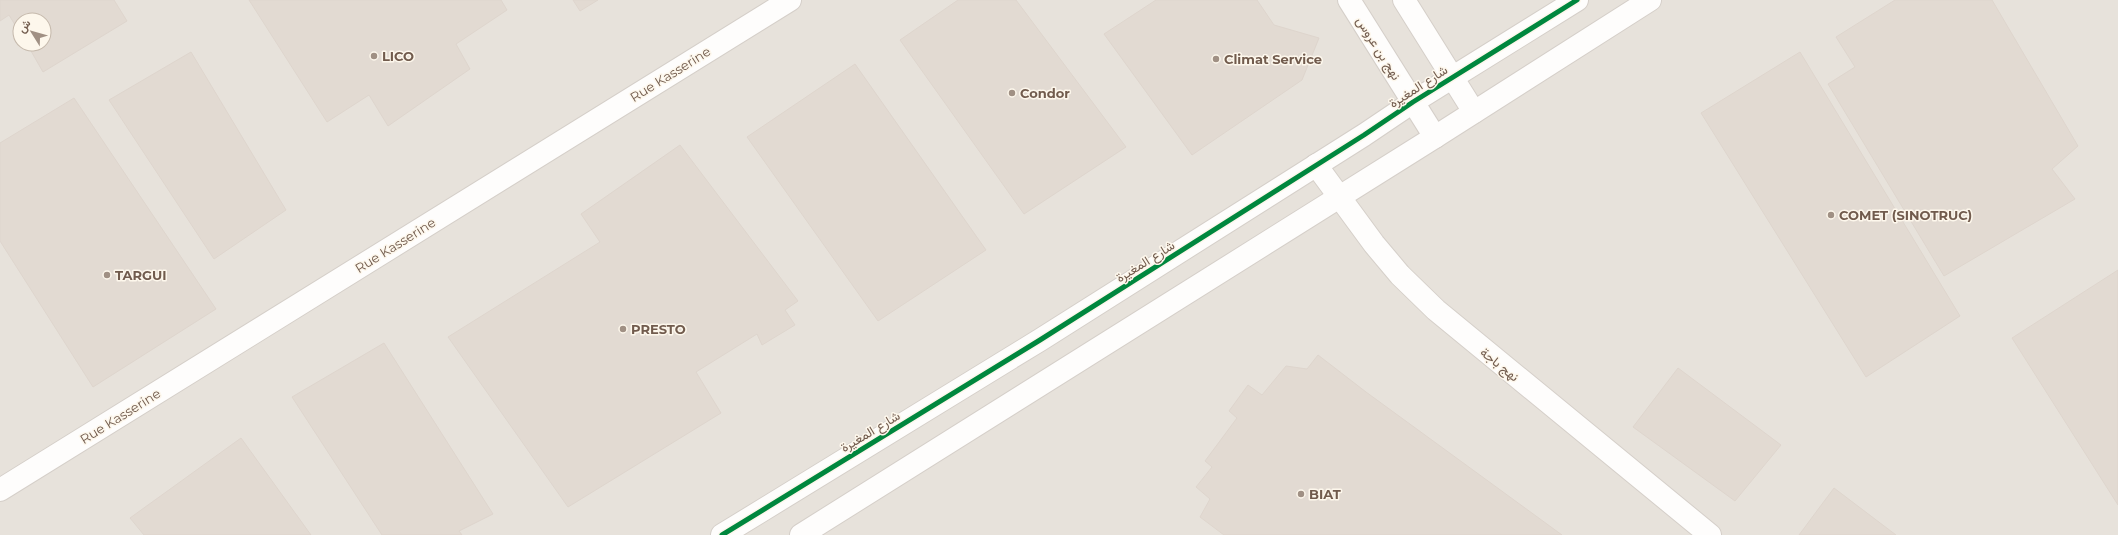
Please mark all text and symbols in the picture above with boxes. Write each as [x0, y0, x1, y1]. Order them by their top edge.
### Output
north arrow [12, 12, 52, 52]
street label: نهج بن عروس [1351, 13, 1405, 84]
text: ش [14, 16, 34, 35]
street label: Rue Kasserine [627, 43, 713, 105]
place label: LICO [382, 48, 414, 64]
marker: LICO [369, 51, 379, 61]
place label: Climat Service [1224, 51, 1322, 67]
marker: Climat Service [1211, 54, 1221, 64]
street label: شارع المغيرة [1386, 61, 1451, 112]
place label: Condor [1020, 85, 1070, 101]
marker: Condor [1007, 88, 1017, 98]
place label: COMET (SINOTRUC) [1839, 207, 1972, 223]
marker: COMET (SINOTRUC) [1826, 210, 1836, 220]
street label: Rue Kasserine [352, 214, 438, 276]
street label: شارع المغيرة [1113, 237, 1178, 287]
place label: TARGUI [115, 267, 167, 283]
marker: TARGUI [102, 270, 112, 280]
place label: PRESTO [631, 321, 686, 337]
marker: PRESTO [618, 324, 628, 334]
street label: نهج باجة [1476, 344, 1523, 386]
street label: Rue Kasserine [77, 385, 163, 447]
street label: شارع المغيرة [837, 407, 904, 457]
place label: BIAT [1309, 486, 1341, 502]
marker: BIAT [1296, 489, 1306, 499]

